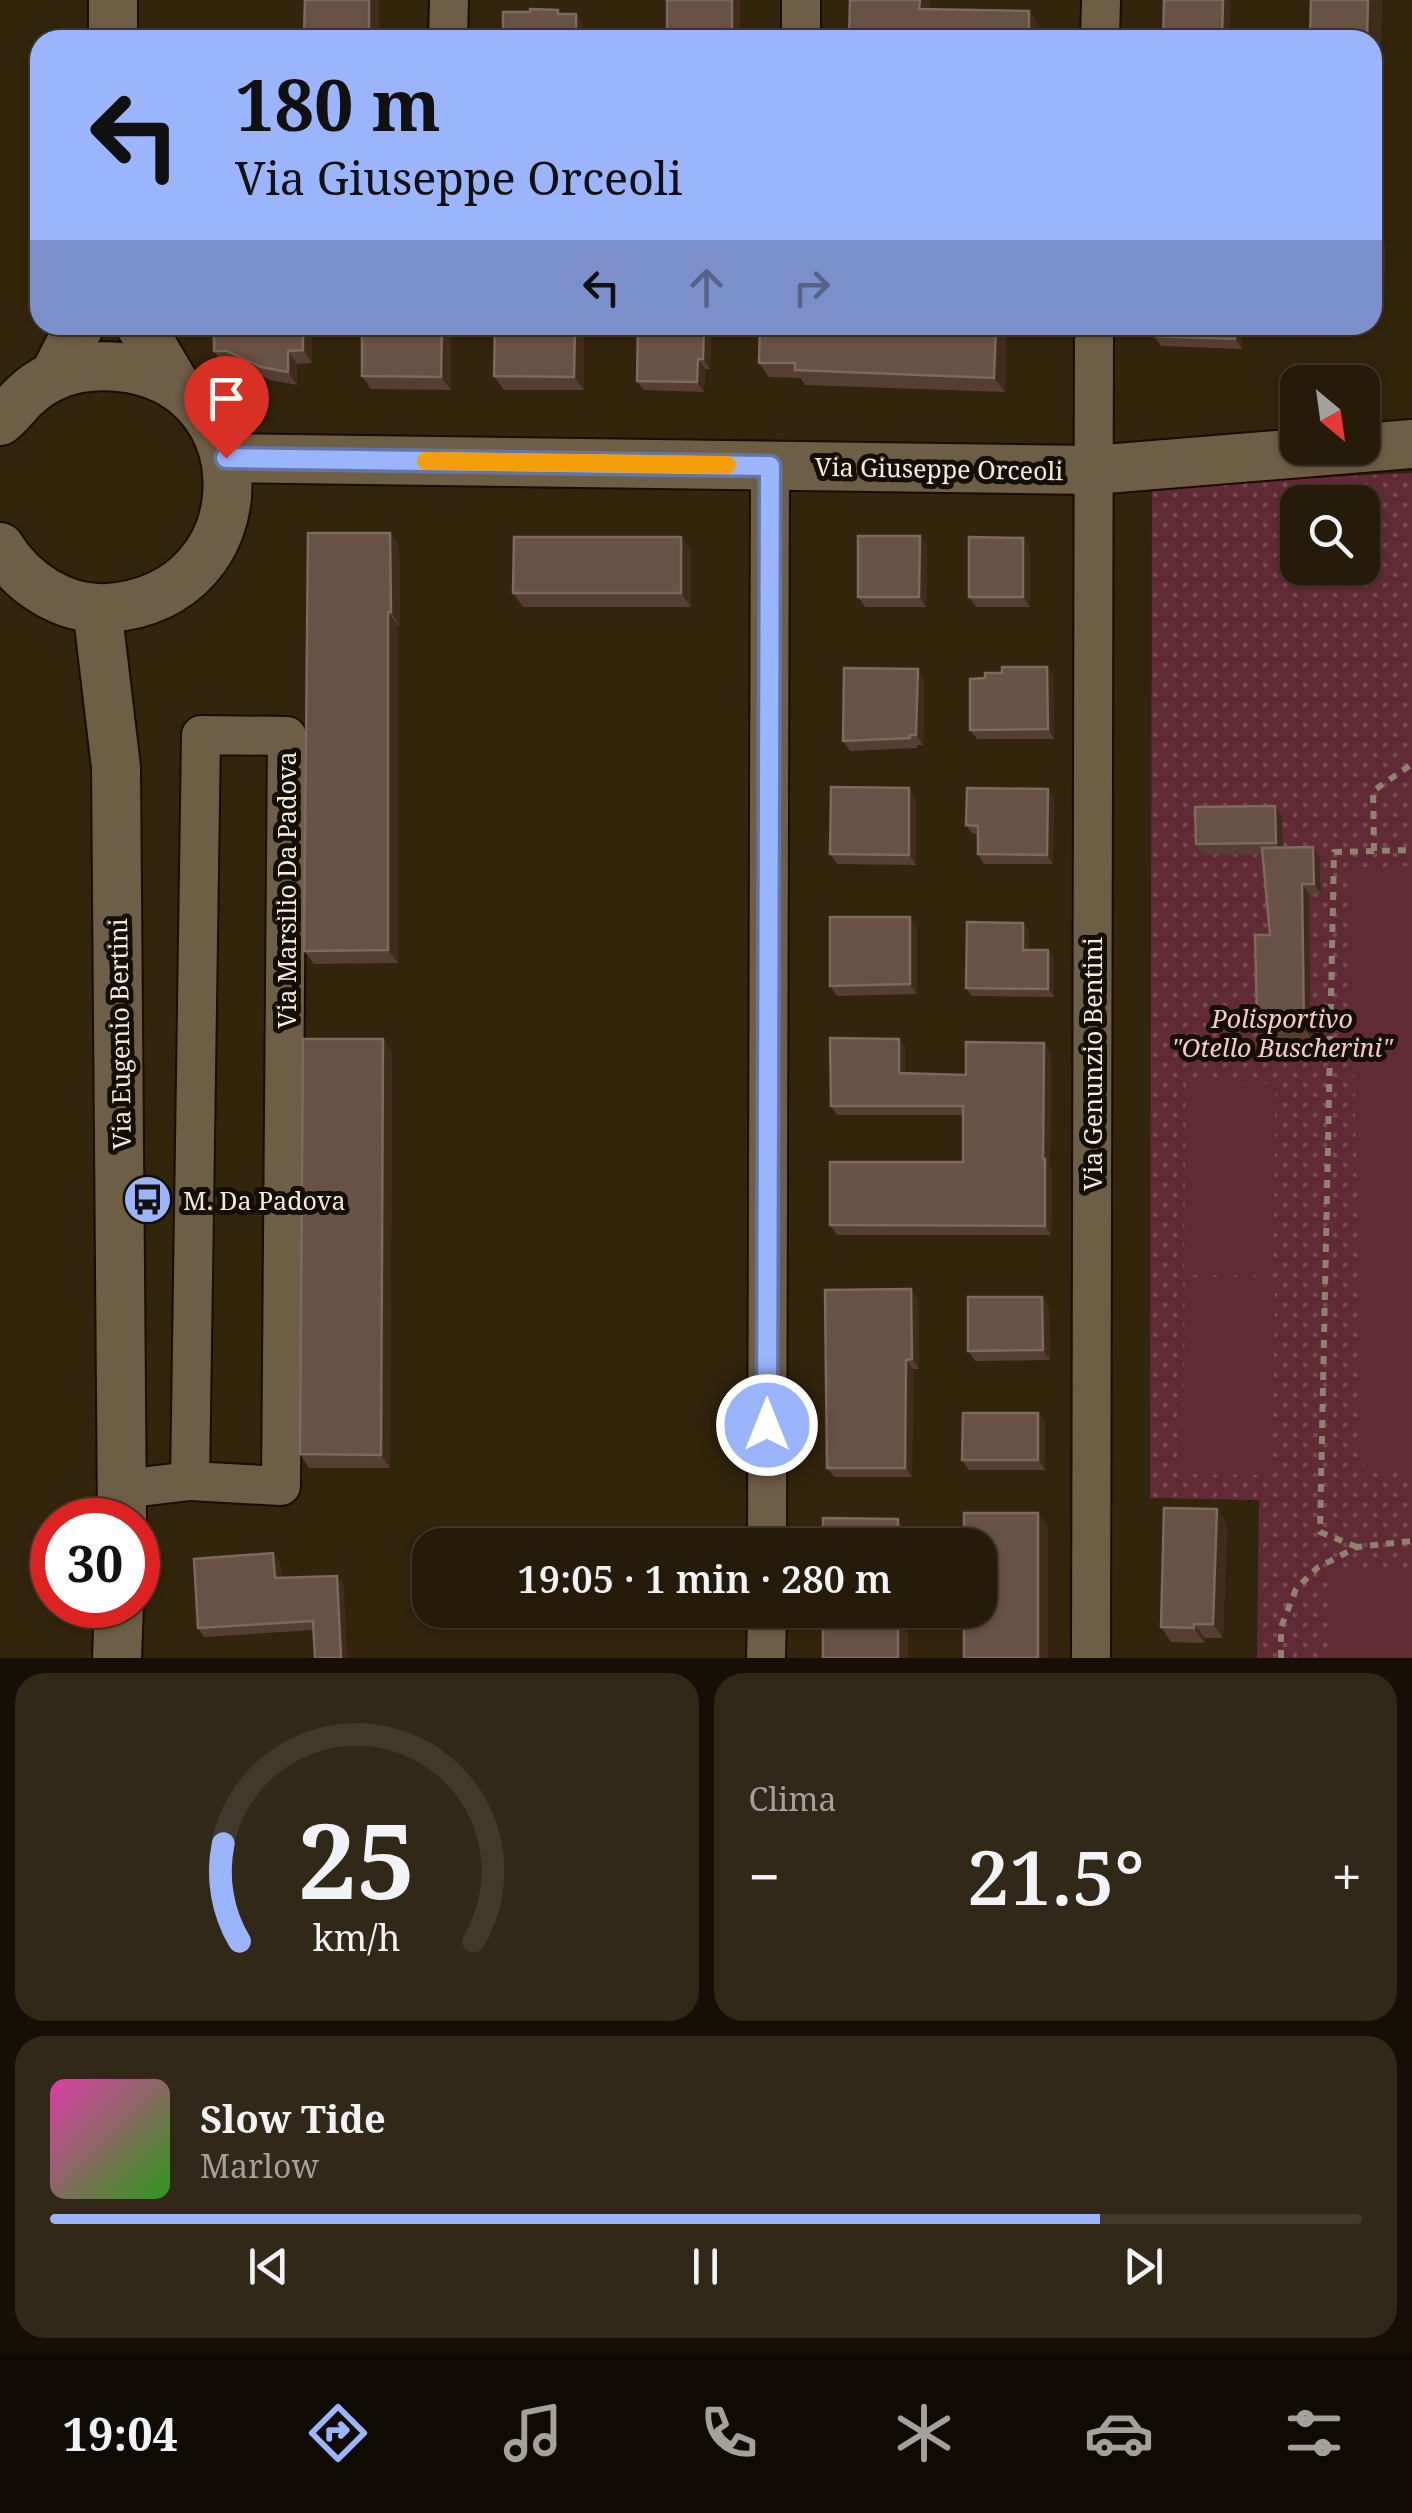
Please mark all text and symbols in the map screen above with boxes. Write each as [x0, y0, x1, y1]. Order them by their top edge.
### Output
text: 180 m [235, 56, 441, 152]
icon: left [70, 70, 200, 200]
text: Via Giuseppe Orceoli [235, 147, 682, 208]
icon: left [574, 260, 629, 315]
icon: ahead [679, 260, 734, 315]
icon: right [784, 260, 839, 315]
pin [184, 356, 269, 459]
north arrow [1280, 365, 1380, 465]
map controls [1280, 365, 1380, 585]
icon: arrive [199, 371, 254, 426]
street label: Via Giuseppe Orceoli [814, 449, 1064, 487]
button: search [1280, 485, 1380, 585]
street label: Via Marsilio Da Padova [269, 752, 303, 1028]
street label: Via Eugenio Bertini [100, 918, 138, 1150]
street label: Via Genunzio Bentini [1075, 937, 1109, 1191]
park label: Polisportivo "Otello Buscherini" [1172, 1001, 1394, 1064]
bus stop icon: M. Da Padova [122, 1174, 174, 1226]
place label: M. Da Padova [183, 1183, 345, 1217]
position arrow [715, 1373, 819, 1477]
speed limit sign: 30 [30, 1498, 160, 1628]
text: 19:05 · 1 min · 280 m [517, 1552, 892, 1604]
text: Clima [749, 1777, 837, 1820]
text: 25 [298, 1788, 416, 1929]
text: 21.5° [967, 1825, 1145, 1927]
text: − [749, 1838, 780, 1913]
text: + [1331, 1838, 1362, 1913]
text: km/h [313, 1913, 401, 1961]
text: Slow Tide [200, 2092, 386, 2144]
text: Marlow [200, 2144, 319, 2187]
icon: previous [241, 2239, 296, 2294]
icon: pause [678, 2239, 733, 2294]
icon: next [1116, 2239, 1171, 2294]
icon: directions [303, 2398, 373, 2468]
icon: music [498, 2398, 568, 2468]
icon: phone [694, 2398, 764, 2468]
icon: climate [889, 2398, 959, 2468]
icon: car [1084, 2398, 1154, 2468]
icon: filters [1279, 2398, 1349, 2468]
text: 19:04 [63, 2403, 178, 2464]

